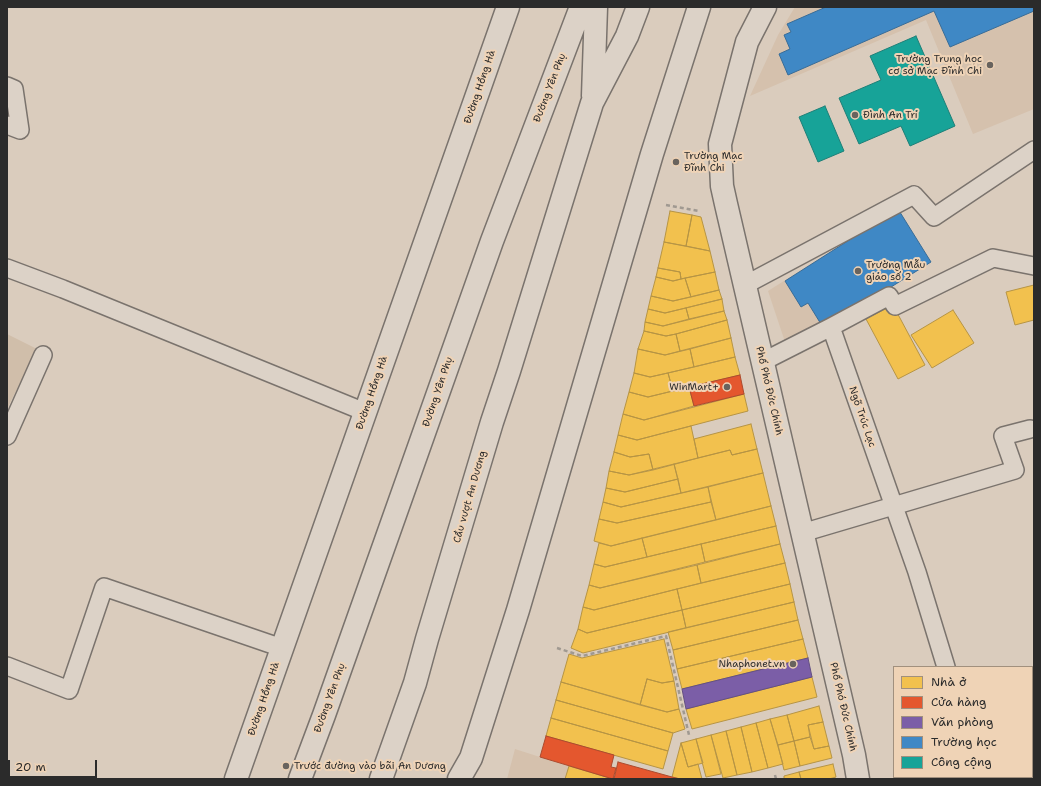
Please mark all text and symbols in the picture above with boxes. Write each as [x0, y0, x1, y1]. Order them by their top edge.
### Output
street label: Đường Hồng Hà [462, 49, 498, 125]
street label: Đường Yên Phụ [531, 52, 569, 124]
place label: Trường Trung học cơ sở Mạc Đĩnh Chi [888, 53, 982, 76]
marker: Trường Trung học cơ sở Mạc Đĩnh Chi [985, 60, 995, 70]
place label: Đình An Trí [863, 109, 918, 121]
marker: Đình An Trí [850, 110, 860, 120]
place label: Trường Mạc Đĩnh Chi [684, 150, 743, 174]
marker: Trường Mạc Đĩnh Chi [671, 157, 681, 167]
place label: Trường Mẫu giáo số 2 [866, 259, 925, 282]
marker: Trường Mẫu giáo số 2 [853, 266, 863, 276]
street label: Phố Phó Đức Chính [753, 345, 785, 437]
street label: Đường Hồng Hà [354, 355, 390, 431]
street label: Đường Yên Phụ [420, 356, 456, 428]
place label: WinMart+ [669, 381, 719, 393]
marker: WinMart+ [722, 382, 732, 392]
street label: Ngõ Trúc Lạc [846, 385, 878, 449]
street label: Cầu vượt An Dương [451, 450, 489, 544]
place label: Nhaphonet.vn [718, 658, 785, 670]
marker: Nhaphonet.vn [788, 659, 798, 669]
street label: Đường Hồng Hà [246, 661, 282, 737]
street label: Phố Phó Đức Chính [827, 661, 859, 753]
street label: Đường Yên Phụ [312, 662, 348, 734]
legend [893, 666, 1033, 778]
text: Nhà ở [931, 674, 966, 690]
text: Cửa hàng [931, 694, 986, 710]
text: Văn phòng [931, 714, 993, 730]
text: Trường học [931, 734, 997, 750]
scale bar [10, 752, 99, 778]
text: Công cộng [931, 754, 992, 770]
text: 20 m [15, 759, 46, 775]
place label: Trước đường vào bãi An Dương [294, 760, 446, 772]
marker: Trước đường vào bãi An Dương [281, 761, 291, 771]

